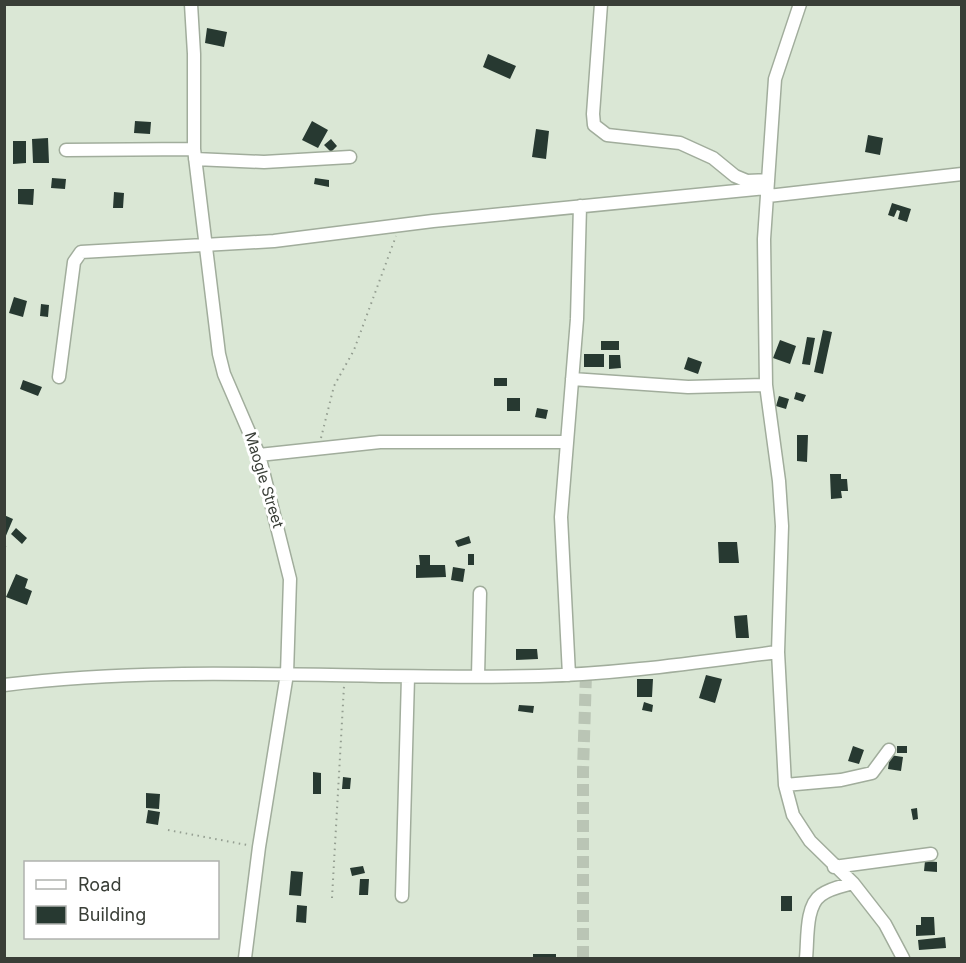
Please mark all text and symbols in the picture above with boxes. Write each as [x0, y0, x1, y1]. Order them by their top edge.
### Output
street label: Maogle Street [241, 430, 288, 530]
legend [24, 861, 219, 939]
text: Road [78, 874, 121, 895]
text: Building [78, 904, 146, 925]

